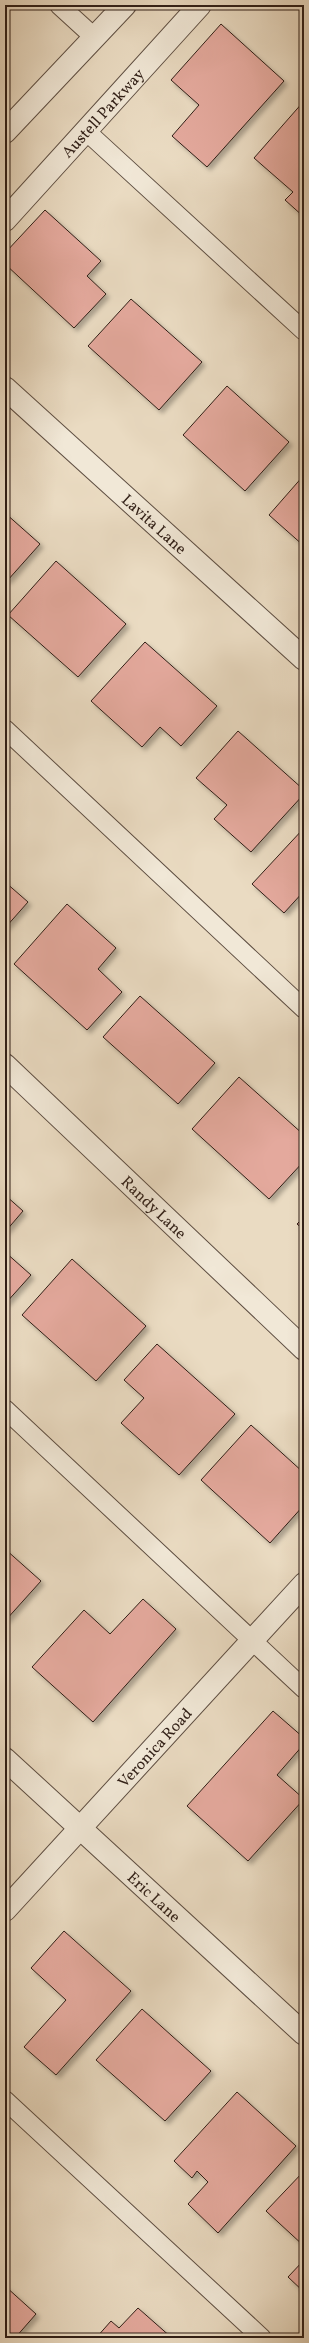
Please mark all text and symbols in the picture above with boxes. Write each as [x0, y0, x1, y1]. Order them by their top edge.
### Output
street label: Austell Parkway [57, 64, 151, 164]
street label: Lavita Lane [116, 490, 191, 560]
street label: Randy Lane [115, 1172, 191, 1245]
street label: Veronica Road [114, 1704, 198, 1793]
street label: Eric Lane [121, 1868, 185, 1928]

